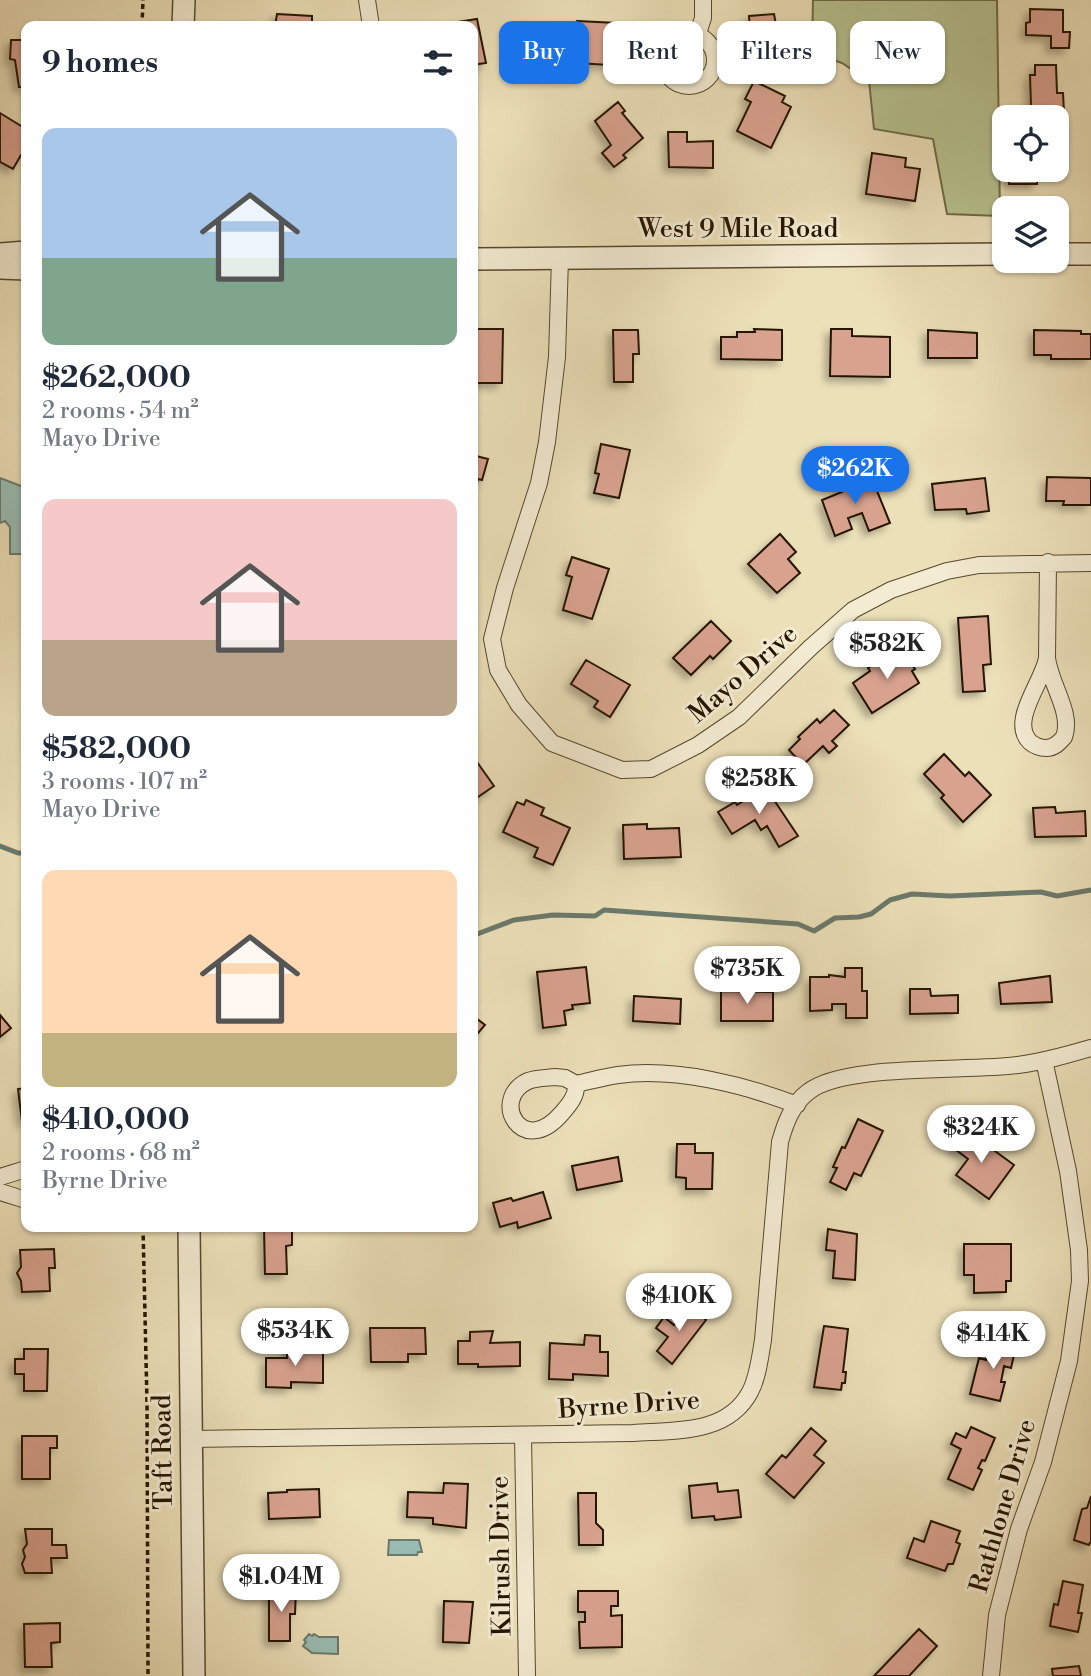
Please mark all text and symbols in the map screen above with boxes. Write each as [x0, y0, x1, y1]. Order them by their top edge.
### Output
chip: Buy [499, 21, 589, 84]
chip: Rent [603, 21, 703, 84]
chip: Filters [717, 21, 836, 84]
chip: New [850, 21, 945, 84]
text: 9 homes [42, 44, 158, 82]
icon: filters [419, 44, 457, 82]
map controls [992, 105, 1069, 273]
button: locate [992, 105, 1069, 182]
icon: home [187, 174, 313, 300]
button: layers [992, 196, 1069, 273]
street label: West 9 Mile Road [637, 213, 838, 245]
text: $262,000 [42, 359, 191, 397]
text: 2 rooms · 54 m² [42, 397, 199, 425]
text: Mayo Drive [42, 425, 161, 453]
pin: $262K [806, 447, 904, 506]
text: $262K [817, 455, 893, 483]
icon: home [187, 545, 313, 671]
street label: Mayo Drive [682, 618, 804, 730]
pin: $582K [838, 622, 936, 681]
text: $582K [849, 630, 925, 658]
text: $582,000 [42, 730, 191, 768]
pin: $258K [710, 756, 808, 816]
text: $258K [721, 765, 797, 793]
text: 3 rooms · 107 m² [42, 768, 207, 796]
text: Mayo Drive [42, 796, 161, 824]
icon: home [187, 916, 313, 1042]
pin: $735K [698, 946, 796, 1006]
text: $735K [710, 955, 784, 983]
text: $410,000 [42, 1101, 189, 1139]
pin: $324K [932, 1106, 1030, 1165]
text: $324K [943, 1114, 1019, 1142]
text: 2 rooms · 68 m² [42, 1139, 200, 1167]
text: Byrne Drive [42, 1167, 168, 1195]
pin: $410K [630, 1274, 728, 1333]
text: $410K [642, 1282, 716, 1310]
pin: $534K [246, 1308, 344, 1368]
pin: $414K [944, 1312, 1042, 1371]
text: $534K [257, 1317, 333, 1345]
text: $414K [957, 1320, 1029, 1348]
street label: Byrne Drive [556, 1384, 701, 1426]
street label: Taft Road [146, 1394, 180, 1510]
street label: Rathlone Drive [963, 1415, 1043, 1597]
street label: Kilrush Drive [484, 1476, 518, 1636]
pin: $1.04M [224, 1554, 338, 1614]
text: $1.04M [239, 1563, 323, 1591]

